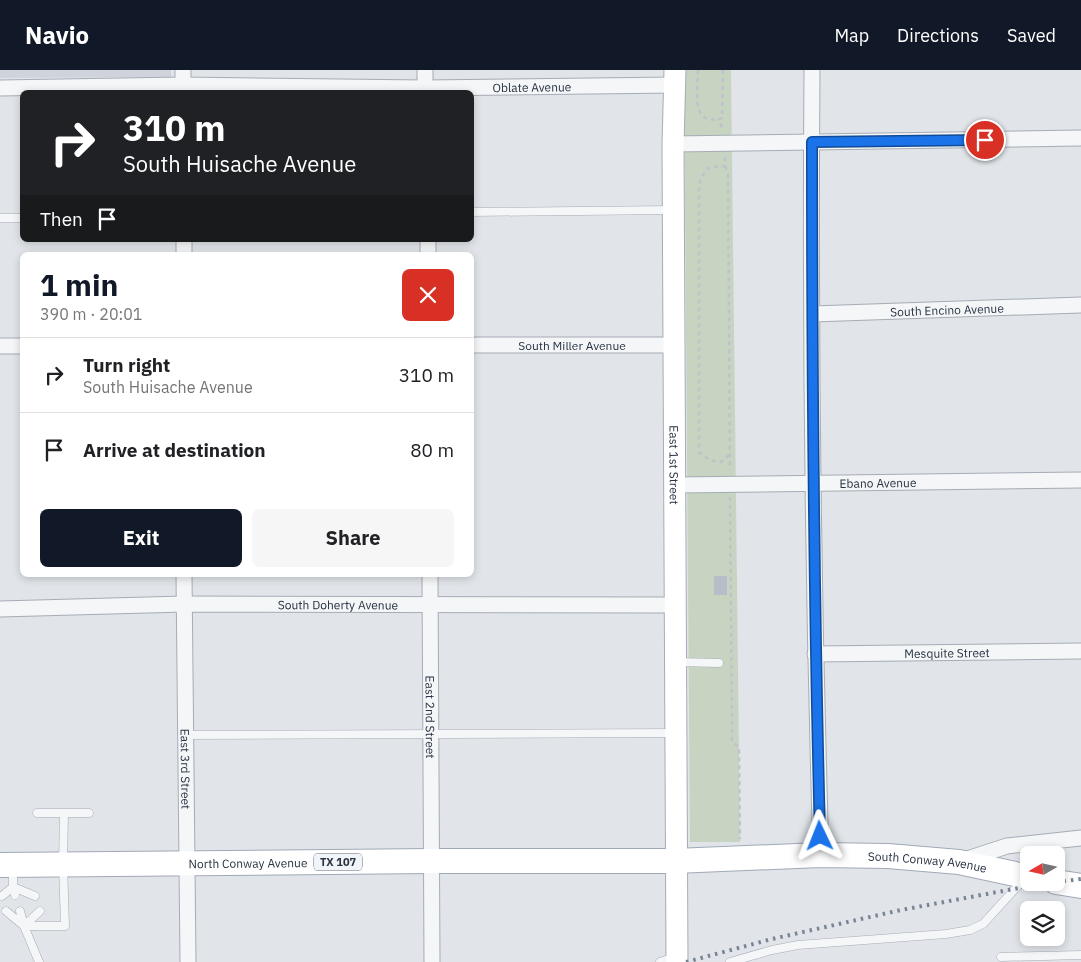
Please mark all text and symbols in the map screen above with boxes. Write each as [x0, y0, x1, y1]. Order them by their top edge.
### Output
text: Navio [25, 19, 89, 51]
text: Map [834, 24, 869, 47]
text: Directions [897, 24, 979, 47]
text: Saved [1007, 24, 1056, 47]
street label: Oblate Avenue [492, 79, 572, 95]
text: 310 m [123, 105, 226, 151]
icon: right [40, 110, 105, 175]
pin [964, 119, 1006, 161]
icon: arrive [971, 126, 999, 154]
text: South Huisache Avenue [123, 149, 356, 178]
icon: arrive [93, 205, 121, 233]
text: Then [40, 207, 83, 231]
text: 1 min [40, 265, 118, 304]
button: close [402, 269, 454, 321]
street label: South Encino Avenue [890, 300, 1004, 319]
text: 390 m · 20:01 [40, 304, 142, 324]
street label: South Miller Avenue [518, 338, 626, 353]
text: Turn right [83, 353, 170, 377]
icon: right [40, 361, 68, 389]
text: 310 m [399, 363, 454, 387]
text: South Huisache Avenue [83, 377, 253, 397]
street label: East 1st Street [667, 425, 682, 505]
icon: arrive [40, 436, 68, 464]
text: Arrive at destination [83, 438, 266, 462]
text: 80 m [410, 438, 454, 462]
street label: Ebano Avenue [839, 475, 917, 490]
button: Exit [40, 509, 242, 567]
button: Share [252, 509, 454, 567]
street label: South Doherty Avenue [278, 597, 398, 612]
street label: Mesquite Street [904, 645, 990, 660]
street label: East 2nd Street [423, 675, 438, 759]
street label: East 3rd Street [178, 729, 194, 809]
position arrow [793, 809, 845, 861]
north arrow [1020, 846, 1065, 891]
map controls [1020, 846, 1065, 946]
street label: South Conway Avenue [868, 848, 989, 875]
road number: TX 107 [314, 854, 362, 870]
street label: North Conway Avenue [188, 855, 308, 871]
button: layers [1020, 901, 1065, 946]

